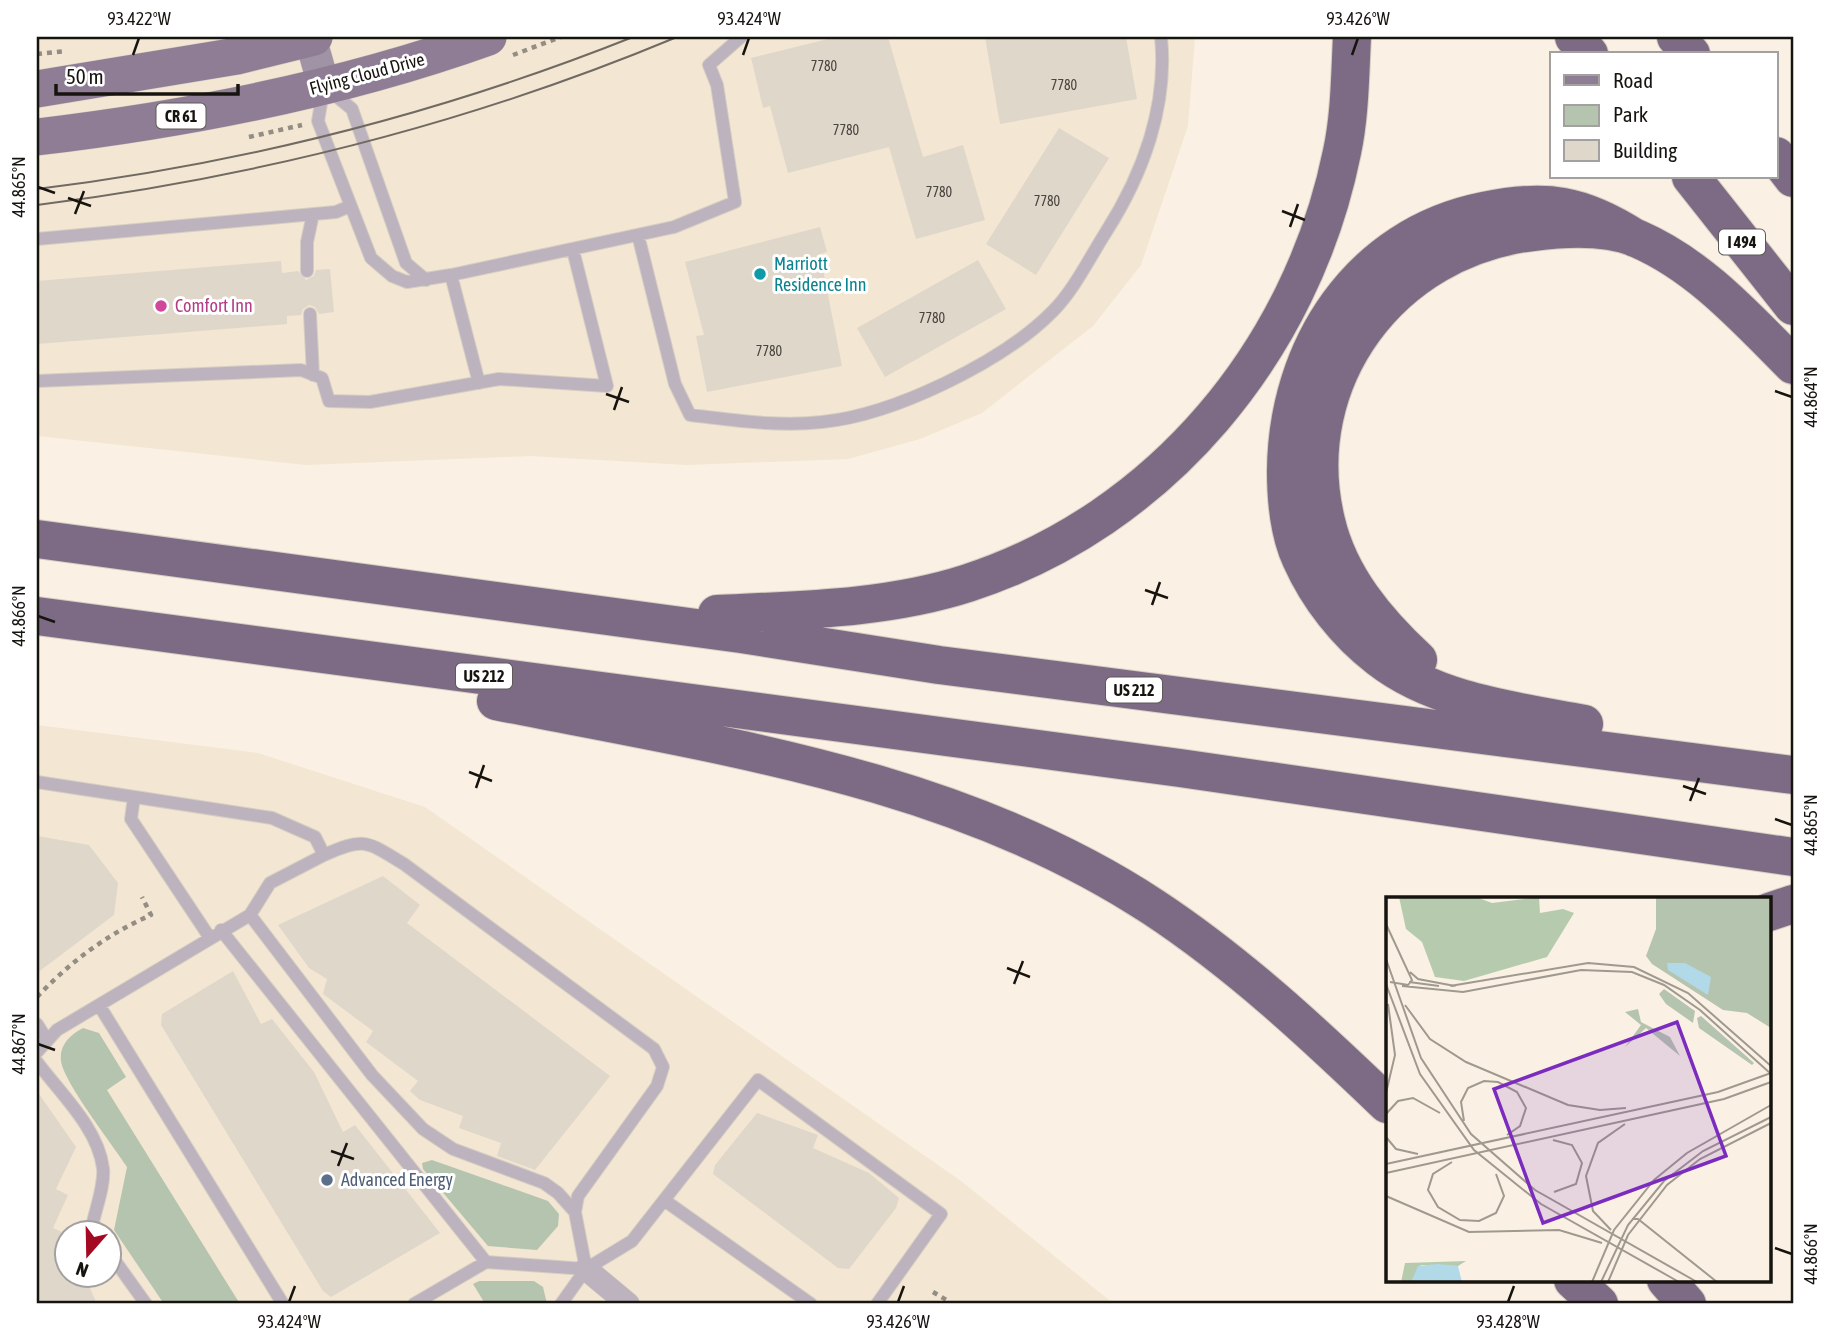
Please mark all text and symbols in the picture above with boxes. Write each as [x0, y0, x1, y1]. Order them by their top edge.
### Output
text: 93.422°W [107, 8, 171, 29]
text: 93.424°W [717, 8, 781, 29]
text: 93.426°W [1326, 8, 1390, 29]
street label: Flying Cloud Drive [307, 48, 427, 99]
scale bar [56, 52, 238, 96]
legend [1550, 52, 1778, 178]
house number: 7780 [811, 58, 838, 74]
text: 50 m [66, 64, 104, 88]
text: Road [1613, 68, 1653, 92]
house number: 7780 [1051, 77, 1078, 93]
text: Park [1613, 102, 1648, 126]
road number: CR 61 [156, 104, 206, 128]
house number: 7780 [833, 122, 860, 138]
text: Building [1613, 138, 1677, 162]
text: 44.865°N [8, 156, 29, 218]
house number: 7780 [926, 184, 953, 200]
house number: 7780 [1034, 193, 1061, 209]
road number: I 494 [1719, 230, 1765, 254]
place label: Marriott Residence Inn [774, 253, 866, 295]
marker: Marriott Residence Inn [752, 266, 768, 282]
place label: Comfort Inn [175, 295, 253, 316]
marker: Comfort Inn [153, 298, 169, 314]
house number: 7780 [919, 310, 946, 326]
house number: 7780 [756, 343, 783, 359]
text: 44.864°N [1800, 366, 1821, 428]
text: 44.866°N [8, 585, 29, 647]
road number: US 212 [456, 664, 512, 688]
road number: US 212 [1106, 678, 1162, 702]
text: 44.865°N [1800, 794, 1821, 856]
inset map [1386, 897, 1770, 1282]
text: 44.867°N [8, 1013, 29, 1075]
place label: Advanced Energy [341, 1169, 453, 1190]
marker: Advanced Energy [319, 1172, 335, 1188]
north arrow [52, 1218, 122, 1288]
text: 44.866°N [1800, 1223, 1821, 1285]
text: N [73, 1258, 91, 1282]
text: 93.424°W [257, 1311, 321, 1332]
text: 93.426°W [866, 1311, 930, 1332]
text: 93.428°W [1476, 1311, 1540, 1332]

